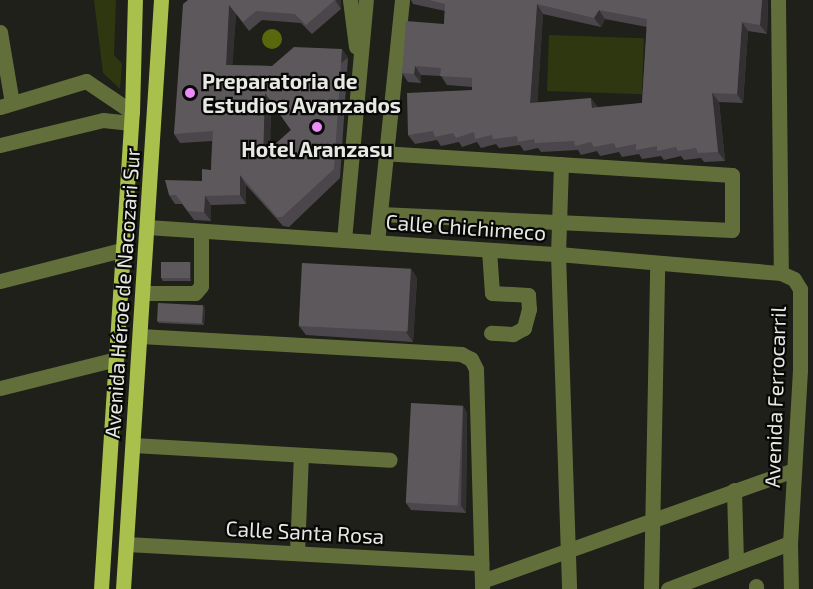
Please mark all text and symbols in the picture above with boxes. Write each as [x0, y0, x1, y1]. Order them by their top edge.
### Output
place label: Preparatoria de Estudios Avanzados [202, 68, 401, 118]
marker: Preparatoria de Estudios Avanzados [183, 86, 197, 100]
marker: Hotel Aranzasu [310, 120, 324, 134]
place label: Hotel Aranzasu [241, 136, 393, 162]
street label: Avenida Héroe de Nacozari Sur [99, 147, 145, 439]
street label: Calle Chichimeco [385, 209, 547, 245]
street label: Avenida Ferrocarril [759, 306, 791, 488]
street label: Calle Santa Rosa [225, 515, 385, 549]

